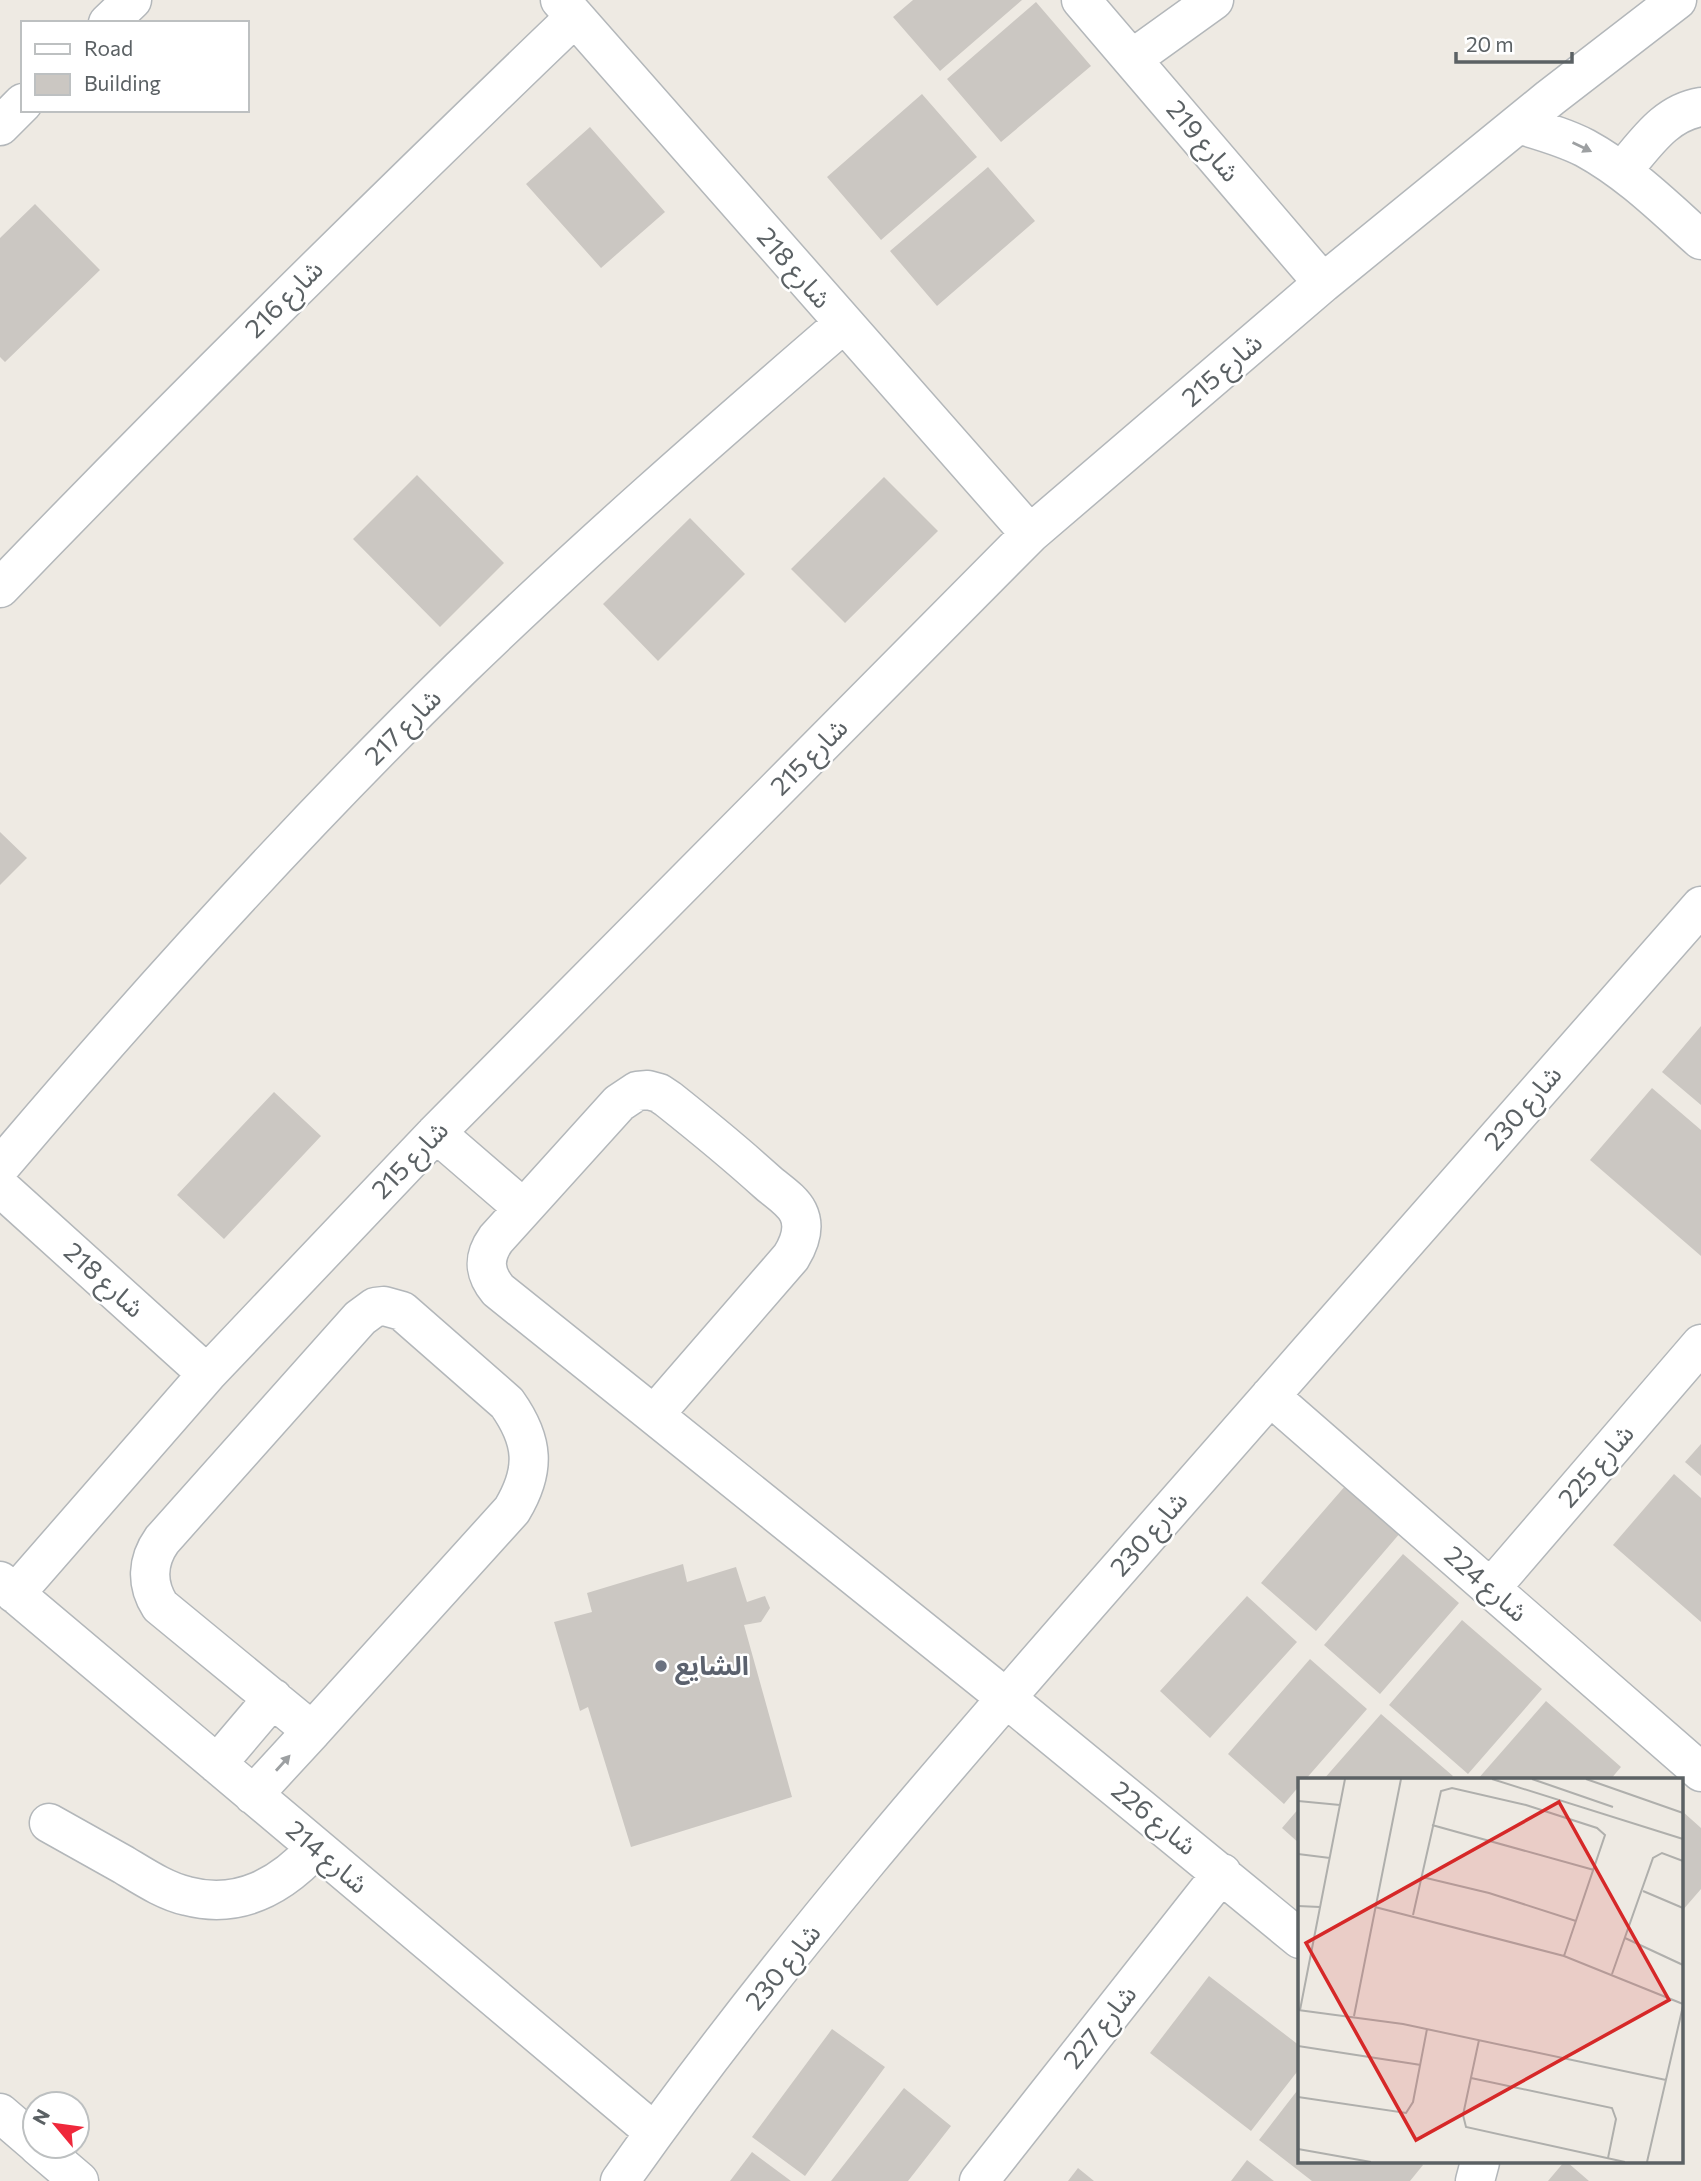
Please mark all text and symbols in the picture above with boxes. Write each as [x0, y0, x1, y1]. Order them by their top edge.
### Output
legend [21, 21, 248, 112]
scale bar [1456, 21, 1572, 65]
text: 20 m [1466, 31, 1514, 56]
text: Road [84, 35, 133, 60]
text: Building [84, 70, 161, 95]
street label: شارع 219 [1157, 93, 1247, 190]
one-way arrow [1572, 142, 1592, 153]
street label: شارع 218 [748, 220, 839, 317]
street label: شارع 216 [238, 253, 332, 347]
street label: شارع 215 [1175, 326, 1271, 416]
street label: شارع 217 [357, 681, 450, 774]
street label: شارع 215 [763, 711, 856, 804]
street label: شارع 230 [1477, 1058, 1571, 1159]
street label: شارع 215 [364, 1114, 457, 1208]
street label: شارع 218 [55, 1235, 151, 1327]
street label: شارع 225 [1551, 1417, 1643, 1516]
street label: شارع 230 [1103, 1484, 1197, 1585]
street label: شارع 224 [1436, 1538, 1535, 1631]
place label: الشايع [675, 1649, 749, 1685]
marker: الشايع [653, 1658, 669, 1674]
one-way arrow [274, 1755, 290, 1772]
street label: شارع 226 [1103, 1773, 1204, 1864]
inset map [1298, 1778, 1684, 2164]
street label: شارع 214 [278, 1813, 375, 1903]
street label: شارع 230 [738, 1917, 830, 2019]
street label: شارع 227 [1056, 1978, 1146, 2077]
north arrow [21, 2090, 91, 2160]
text: N [27, 2105, 54, 2128]

